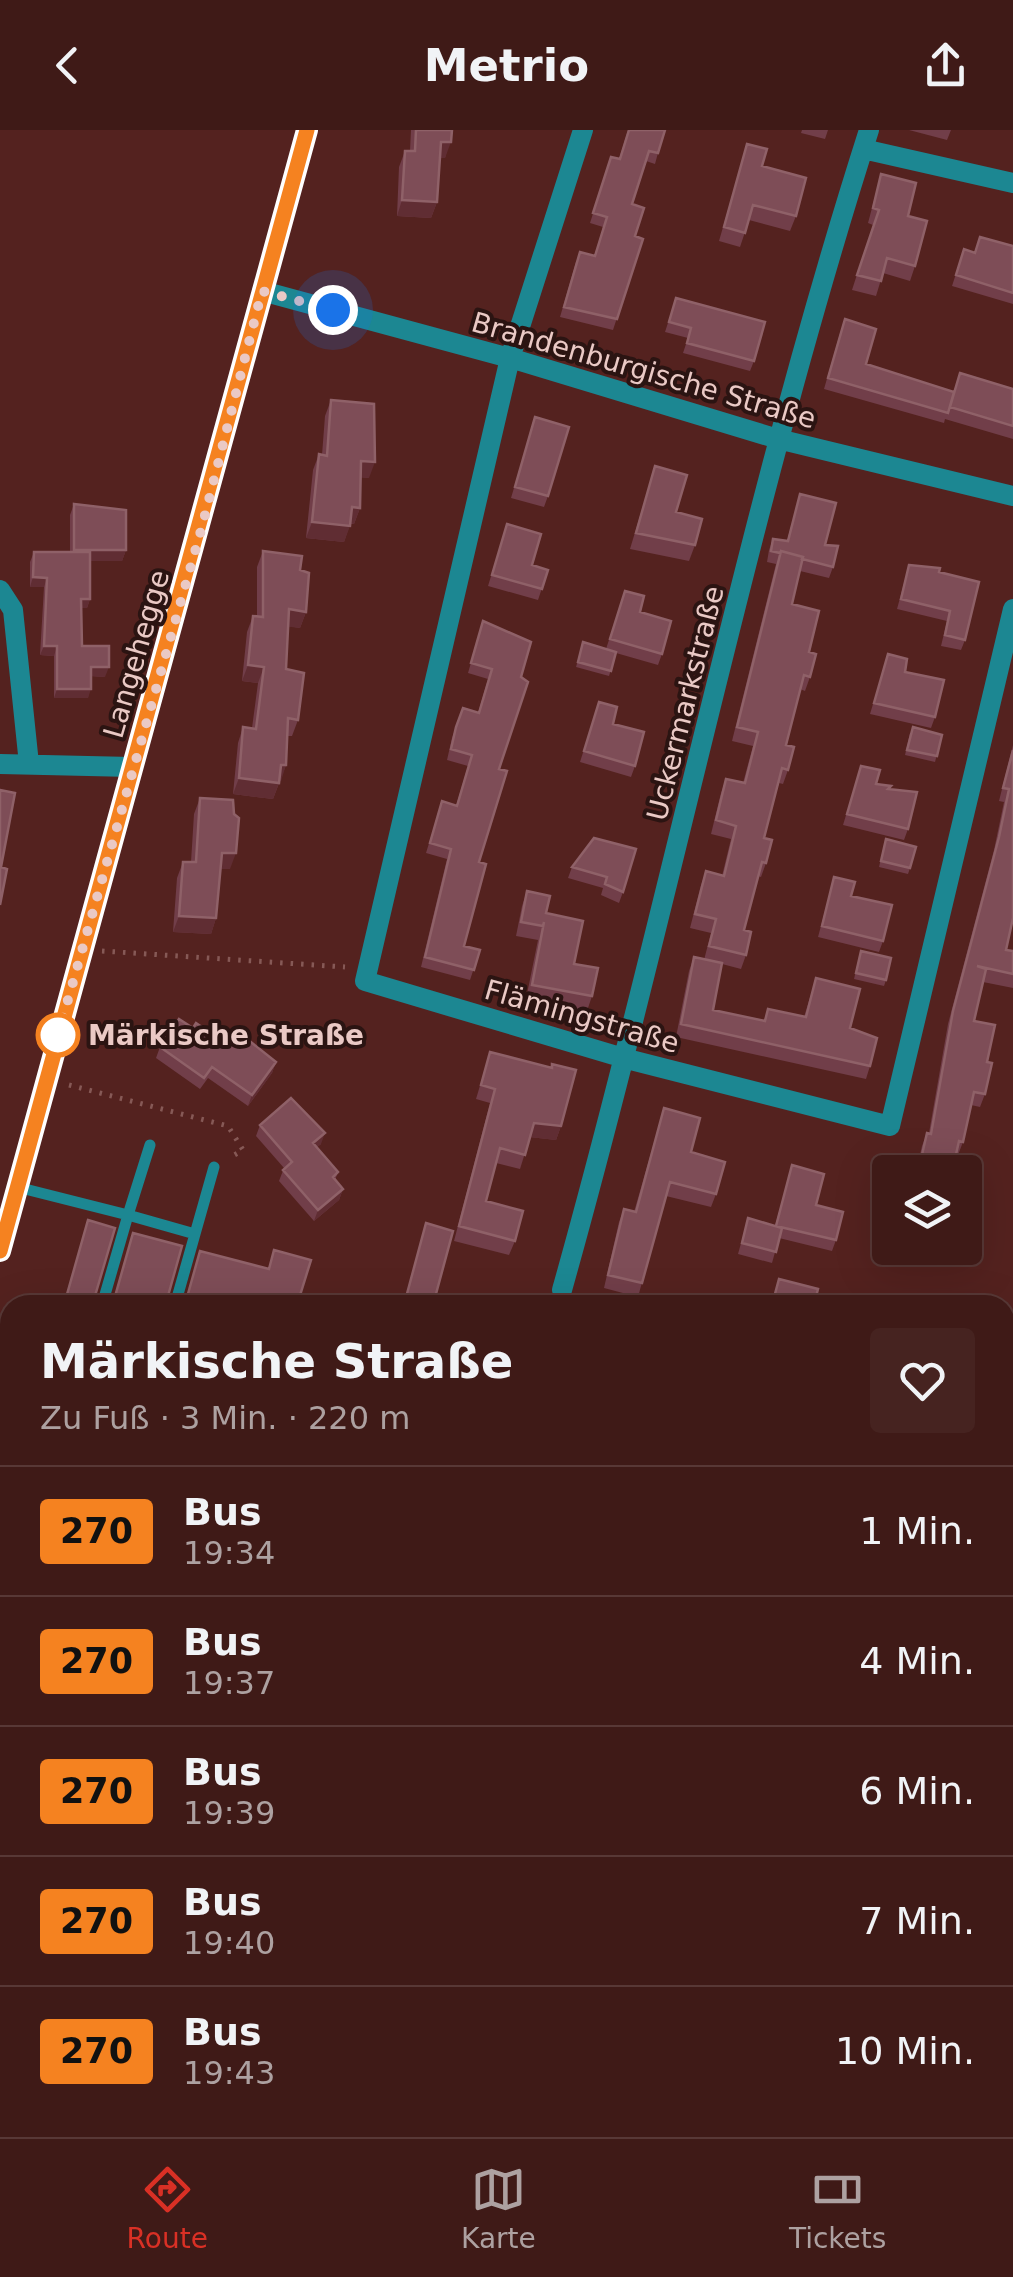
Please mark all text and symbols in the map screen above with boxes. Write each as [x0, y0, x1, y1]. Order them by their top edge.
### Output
icon: back [40, 38, 95, 93]
icon: share [918, 38, 973, 93]
text: Metrio [424, 39, 589, 92]
your location [308, 285, 358, 335]
street label: Brandenburgische Straße [468, 305, 820, 435]
street label: Langehegge [97, 566, 176, 742]
street label: Uckermarkstraße [640, 582, 731, 824]
street label: Flämingstraße [481, 973, 683, 1060]
marker: Märkische Straße [37, 1014, 79, 1056]
place label: Märkische Straße [88, 1019, 364, 1052]
map controls [872, 1155, 982, 1265]
button: layers [872, 1155, 982, 1265]
button: heart [870, 1328, 975, 1433]
text: Märkische Straße [40, 1333, 513, 1389]
text: Zu Fuß · 3 Min. · 220 m [40, 1399, 410, 1437]
text: Bus [183, 1490, 262, 1534]
text: 1 Min. [859, 1509, 975, 1553]
text: 270 [60, 1511, 133, 1551]
text: 19:34 [183, 1534, 275, 1572]
text: Bus [183, 1620, 262, 1664]
text: 4 Min. [859, 1639, 975, 1683]
text: 270 [60, 1641, 133, 1681]
text: 19:37 [183, 1664, 275, 1702]
text: Bus [183, 1750, 262, 1794]
text: 6 Min. [859, 1769, 975, 1813]
text: 270 [60, 1771, 133, 1811]
text: 19:39 [183, 1794, 275, 1832]
text: Bus [183, 1880, 262, 1924]
text: 7 Min. [859, 1899, 975, 1943]
text: 270 [60, 1901, 133, 1941]
text: 19:40 [183, 1924, 275, 1962]
text: Bus [183, 2010, 262, 2054]
text: 10 Min. [835, 2029, 975, 2073]
text: 270 [60, 2031, 133, 2071]
text: 19:43 [183, 2054, 275, 2092]
tab: Route [127, 2162, 208, 2255]
tab: Karte [461, 2162, 536, 2255]
tab: Tickets [789, 2162, 886, 2255]

